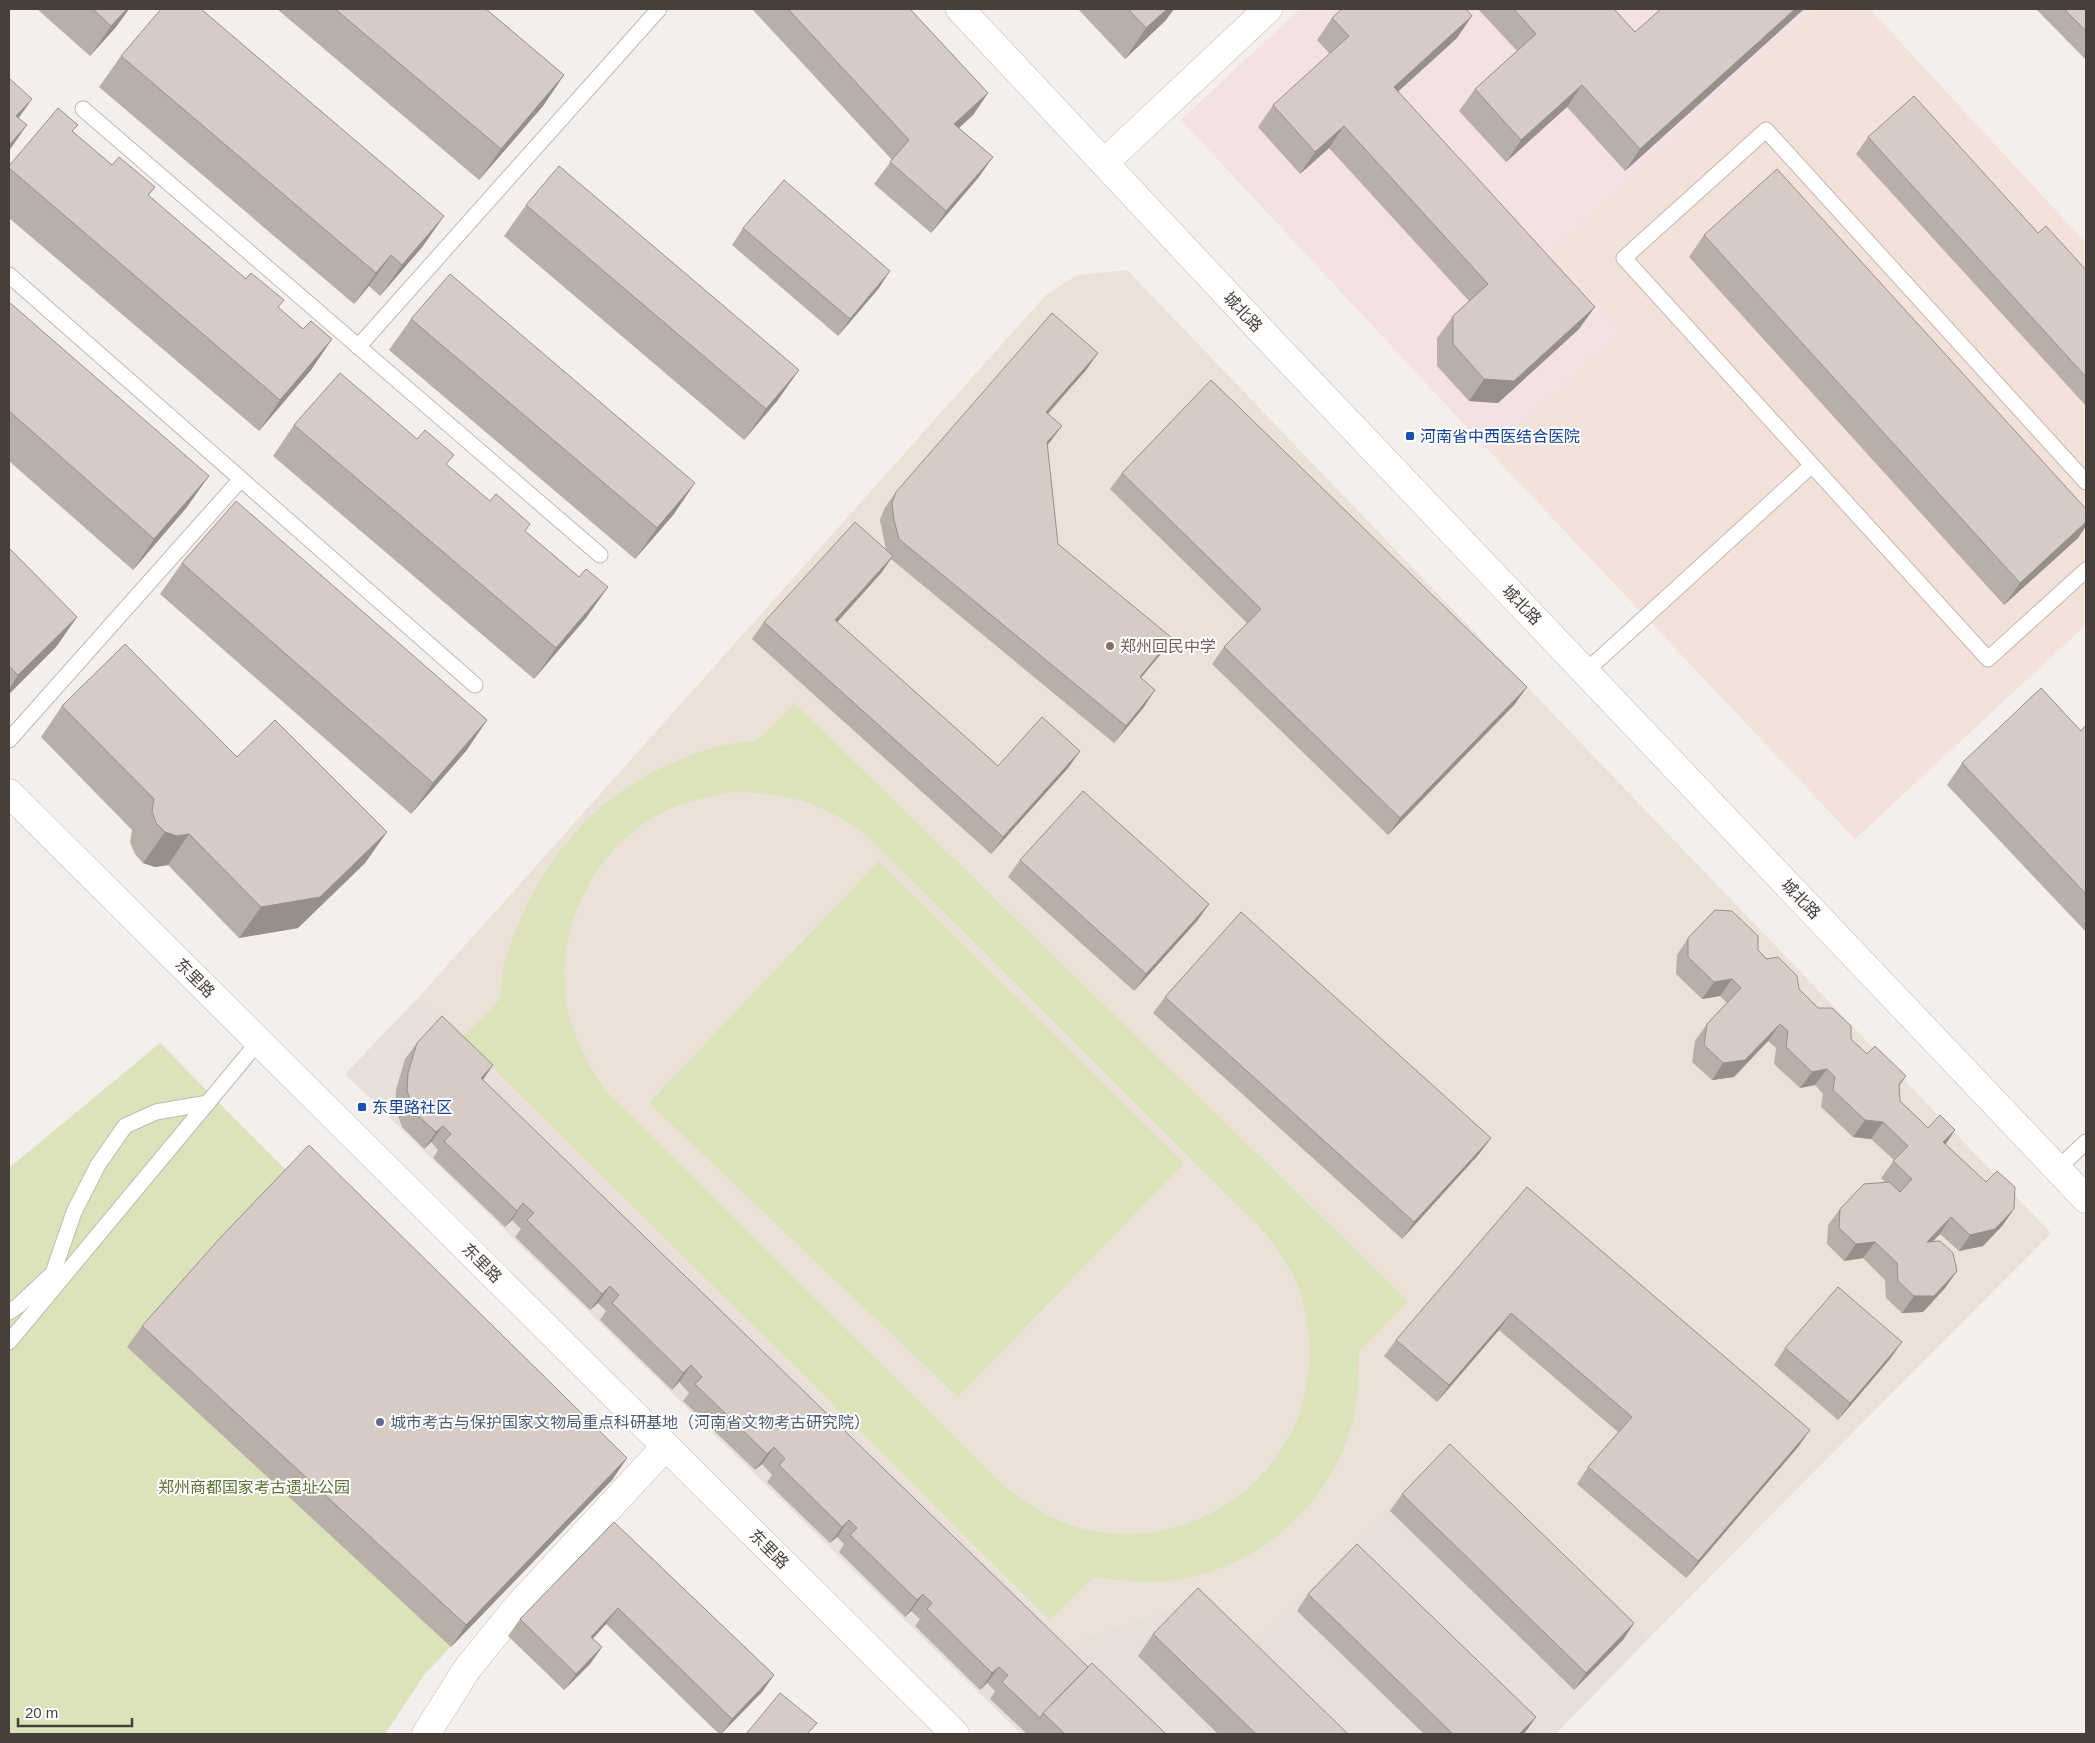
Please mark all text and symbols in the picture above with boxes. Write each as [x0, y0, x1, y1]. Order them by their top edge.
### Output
street label: 城北路 [1220, 289, 1266, 335]
place label: 河南省中西医结合医院 [1420, 428, 1580, 445]
marker: 河南省中西医结合医院 [1404, 430, 1416, 442]
street label: 城北路 [1499, 582, 1545, 628]
place label: 郑州回民中学 [1120, 638, 1216, 655]
marker: 郑州回民中学 [1104, 640, 1116, 652]
street label: 城北路 [1778, 876, 1824, 922]
street label: 东里路 [172, 955, 218, 1001]
place label: 东里路社区 [372, 1099, 452, 1116]
marker: 东里路社区 [356, 1101, 368, 1113]
street label: 东里路 [459, 1240, 505, 1286]
place label: 城市考古与保护国家文物局重点科研基地（河南省文物考古研究院） [390, 1414, 870, 1431]
marker: 城市考古与保护国家文物局重点科研基地（河南省文物考古研究院） [374, 1416, 386, 1428]
park label: 郑州商都国家考古遗址公园 [158, 1479, 350, 1496]
street label: 东里路 [746, 1526, 792, 1572]
scale bar [18, 1696, 131, 1728]
text: 20 m [25, 1704, 58, 1721]

